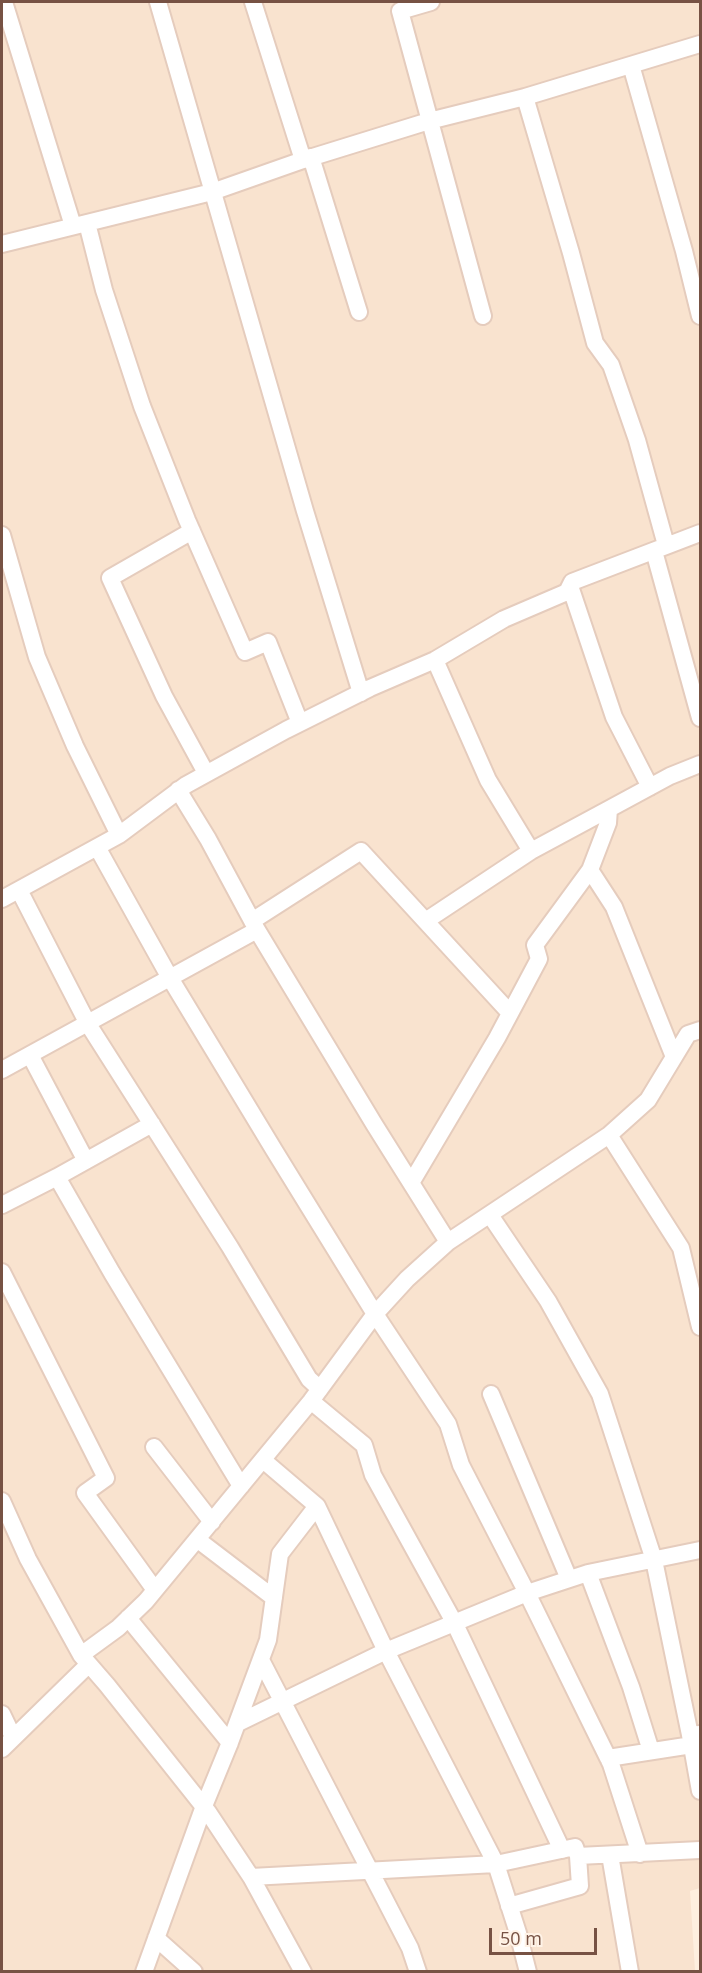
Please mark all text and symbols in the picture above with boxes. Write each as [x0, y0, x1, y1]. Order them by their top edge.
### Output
scale bar [492, 1916, 600, 1954]
text: 50 m [500, 1926, 542, 1950]

